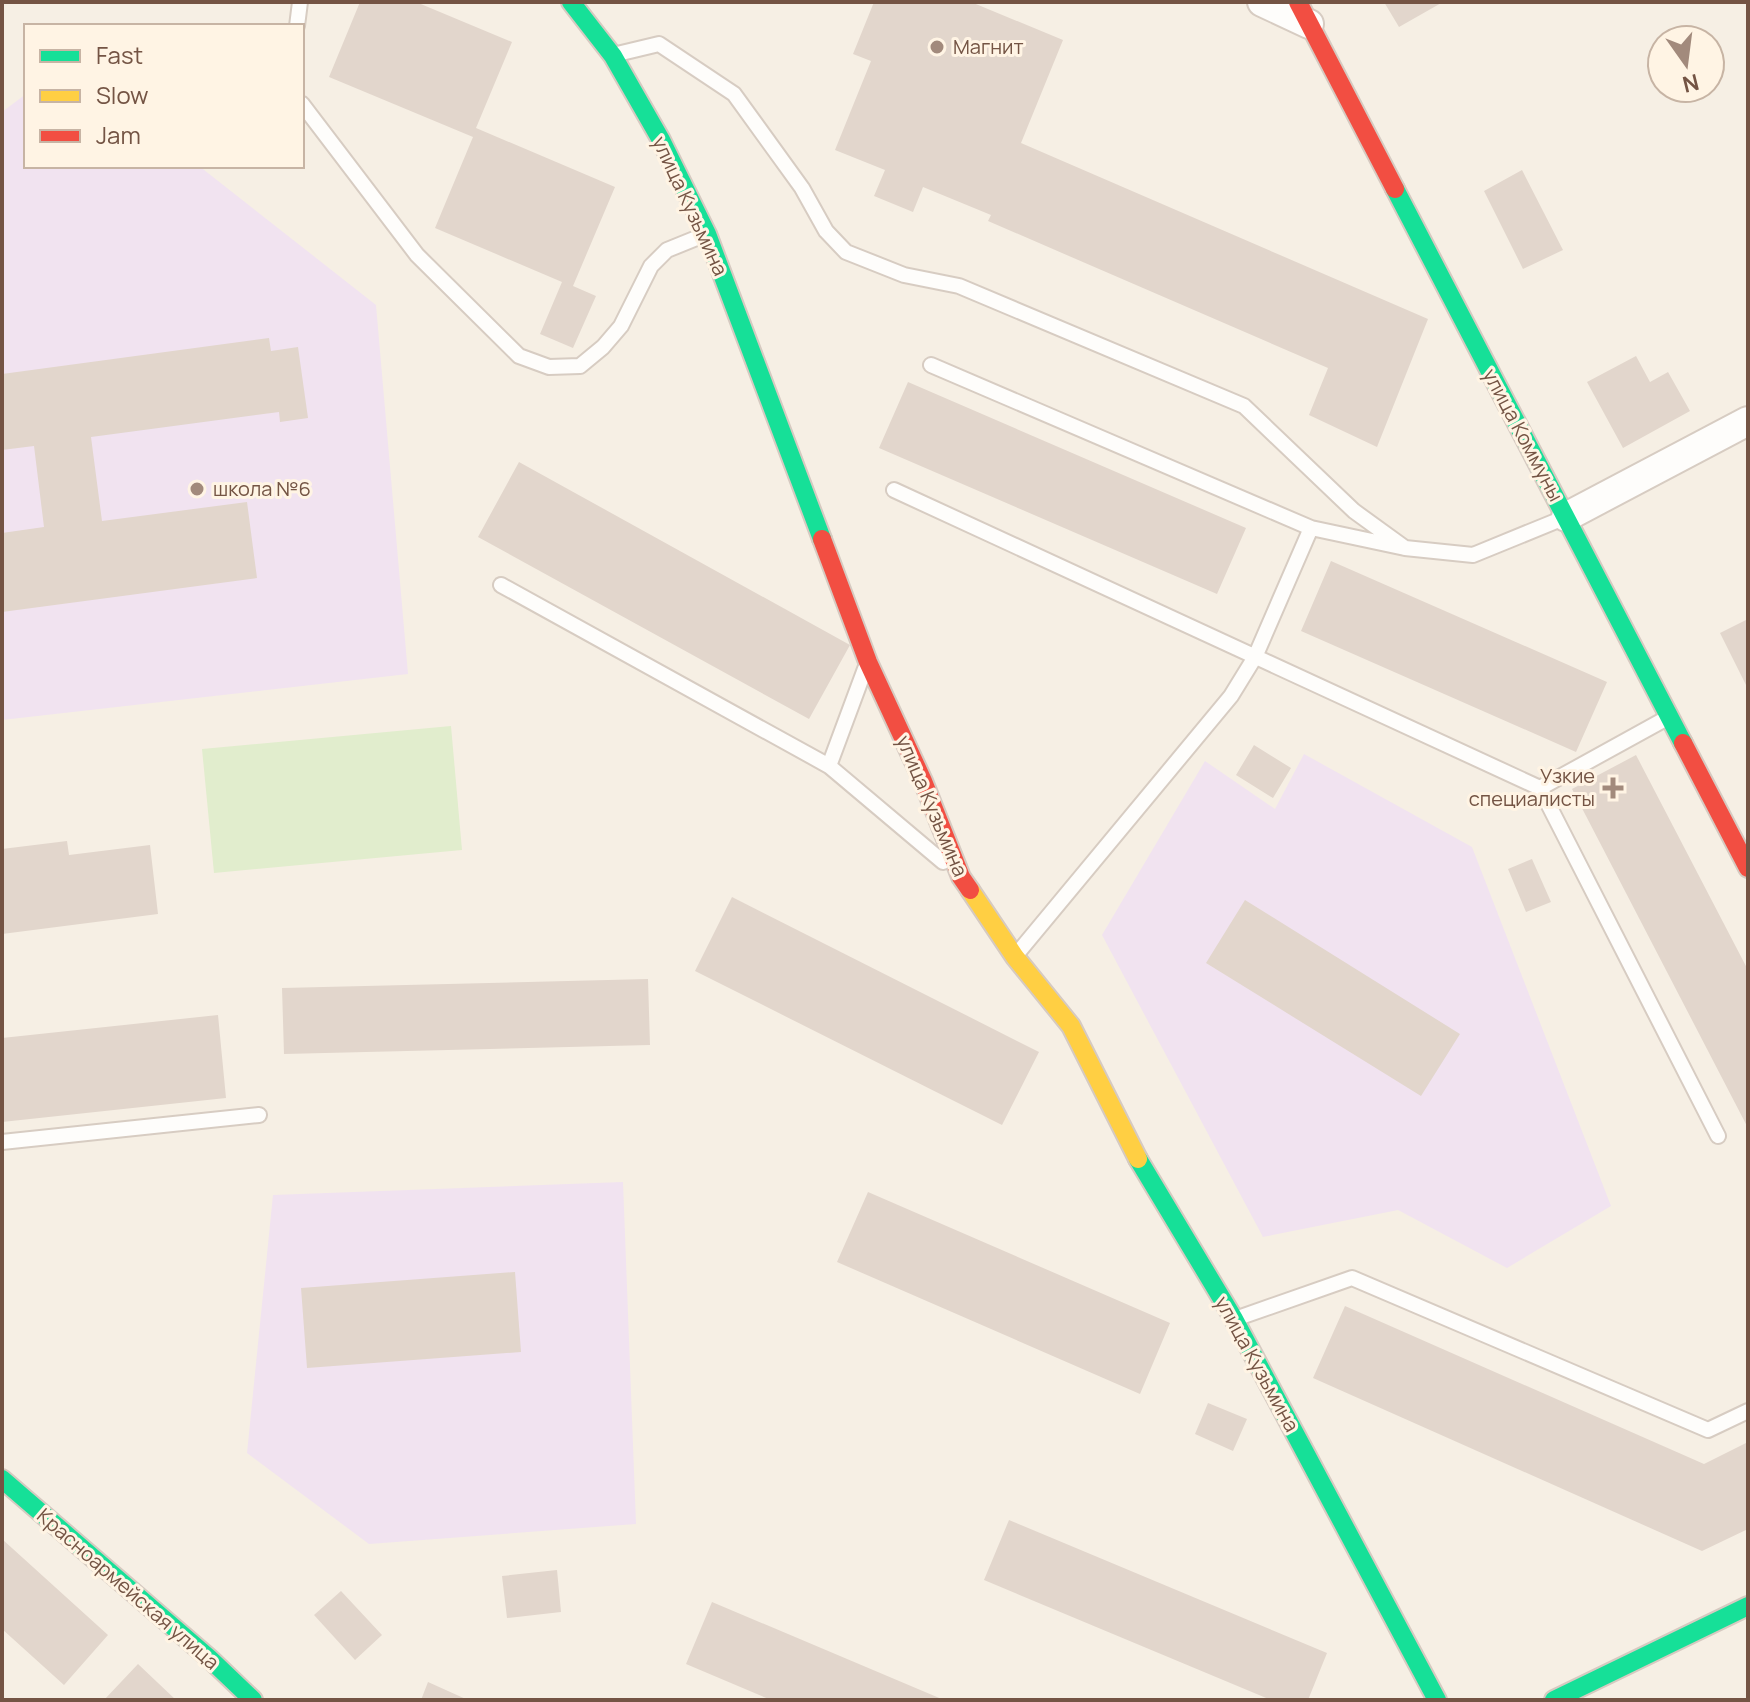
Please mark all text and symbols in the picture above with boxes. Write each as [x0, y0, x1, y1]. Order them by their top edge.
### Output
legend [24, 24, 304, 168]
north arrow [1646, 24, 1726, 104]
place label: Магнит [953, 33, 1024, 60]
text: Fast [96, 38, 143, 71]
marker: Магнит [928, 38, 946, 56]
text: N [1680, 67, 1702, 100]
text: Slow [96, 78, 149, 111]
text: Jam [96, 118, 141, 151]
street label: улица Кузьмина [646, 132, 735, 280]
street label: улица Коммуны [1477, 364, 1570, 506]
place label: школа №6 [213, 475, 311, 502]
marker: школа №6 [188, 480, 206, 498]
street label: улица Кузьмина [891, 731, 974, 881]
place label: Узкие специалисты [1469, 762, 1595, 812]
marker: Узкие специалисты [1602, 777, 1624, 799]
street label: улица Кузьмина [1209, 1291, 1306, 1436]
street label: Красноармейская улица [32, 1502, 225, 1675]

